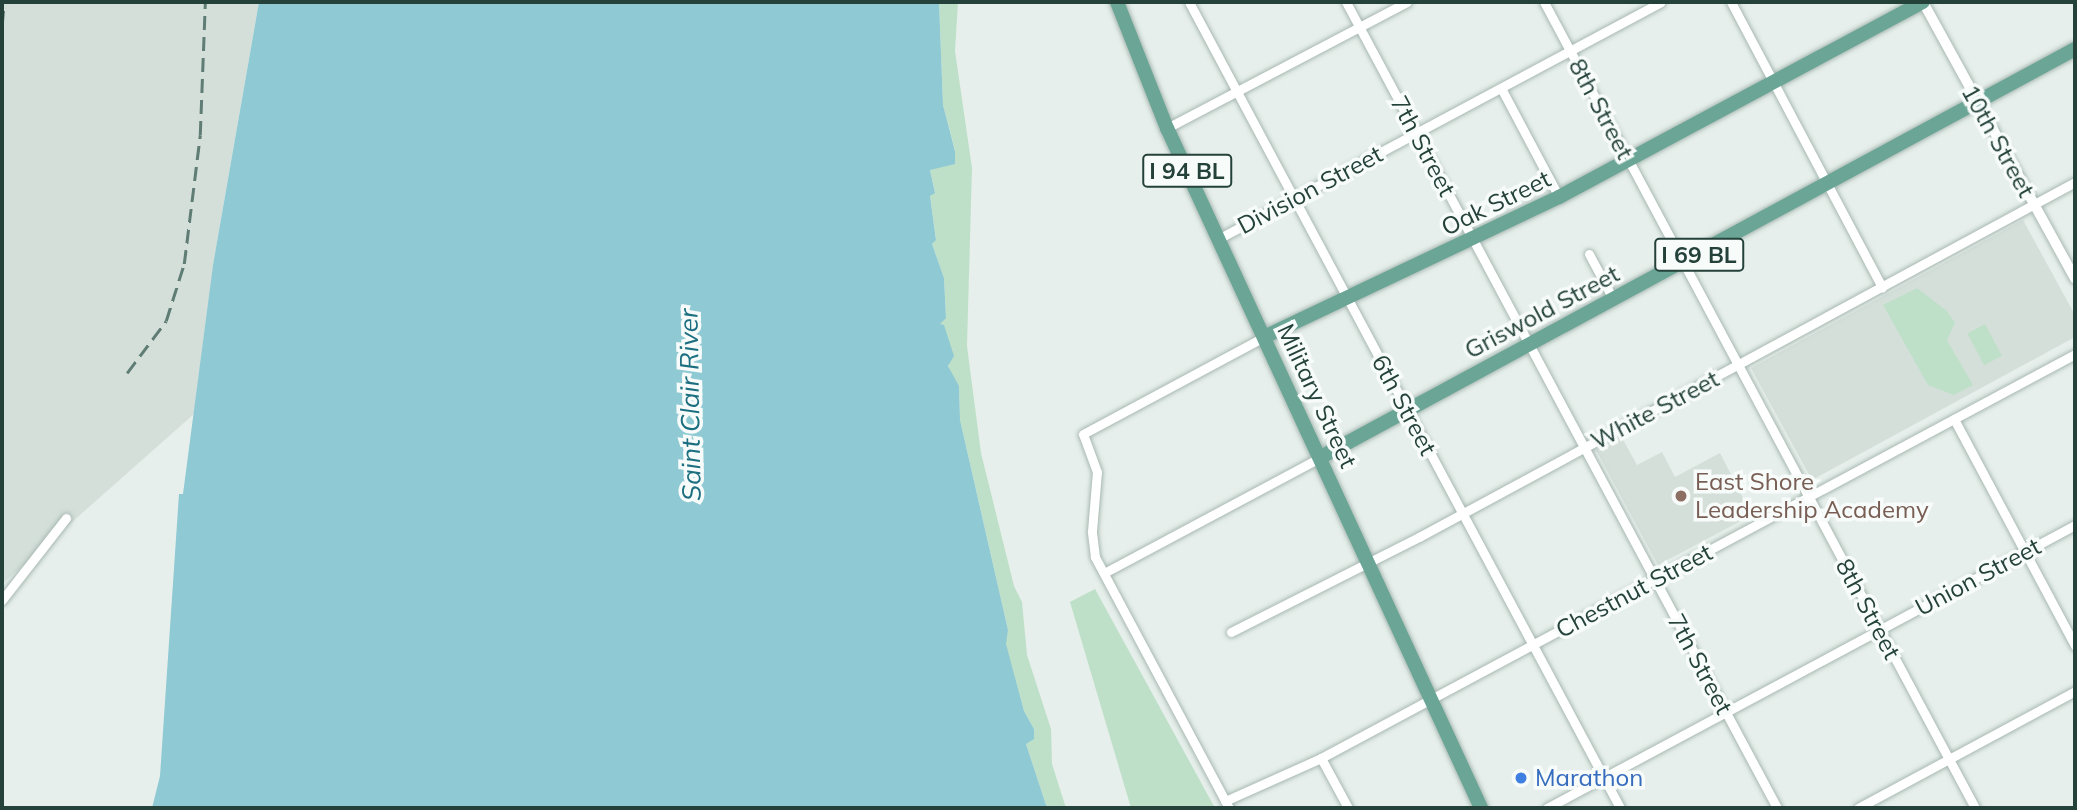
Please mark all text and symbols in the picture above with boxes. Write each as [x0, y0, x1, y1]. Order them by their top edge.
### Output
street label: 8th Street [1563, 54, 1639, 164]
street label: 10th Street [1955, 80, 2041, 202]
street label: 7th Street [1385, 91, 1461, 201]
street label: Division Street [1233, 140, 1387, 240]
road number: I 94 BL [1142, 152, 1232, 190]
street label: Oak Street [1437, 164, 1555, 242]
road number: I 69 BL [1654, 236, 1744, 274]
street label: Griswold Street [1460, 259, 1624, 365]
water label: Saint Clair River [673, 309, 707, 501]
street label: Military Street [1271, 320, 1363, 472]
street label: 6th Street [1366, 350, 1442, 460]
street label: White Street [1586, 364, 1724, 456]
place label: East Shore Leadership Academy [1695, 468, 1929, 524]
marker: East Shore Leadership Academy [1673, 488, 1689, 504]
street label: Union Street [1910, 532, 2046, 622]
street label: Chestnut Street [1551, 538, 1717, 644]
street label: 8th Street [1830, 554, 1906, 664]
street label: 7th Street [1662, 609, 1738, 719]
place label: Marathon [1535, 764, 1643, 792]
marker: Marathon [1513, 770, 1529, 786]

